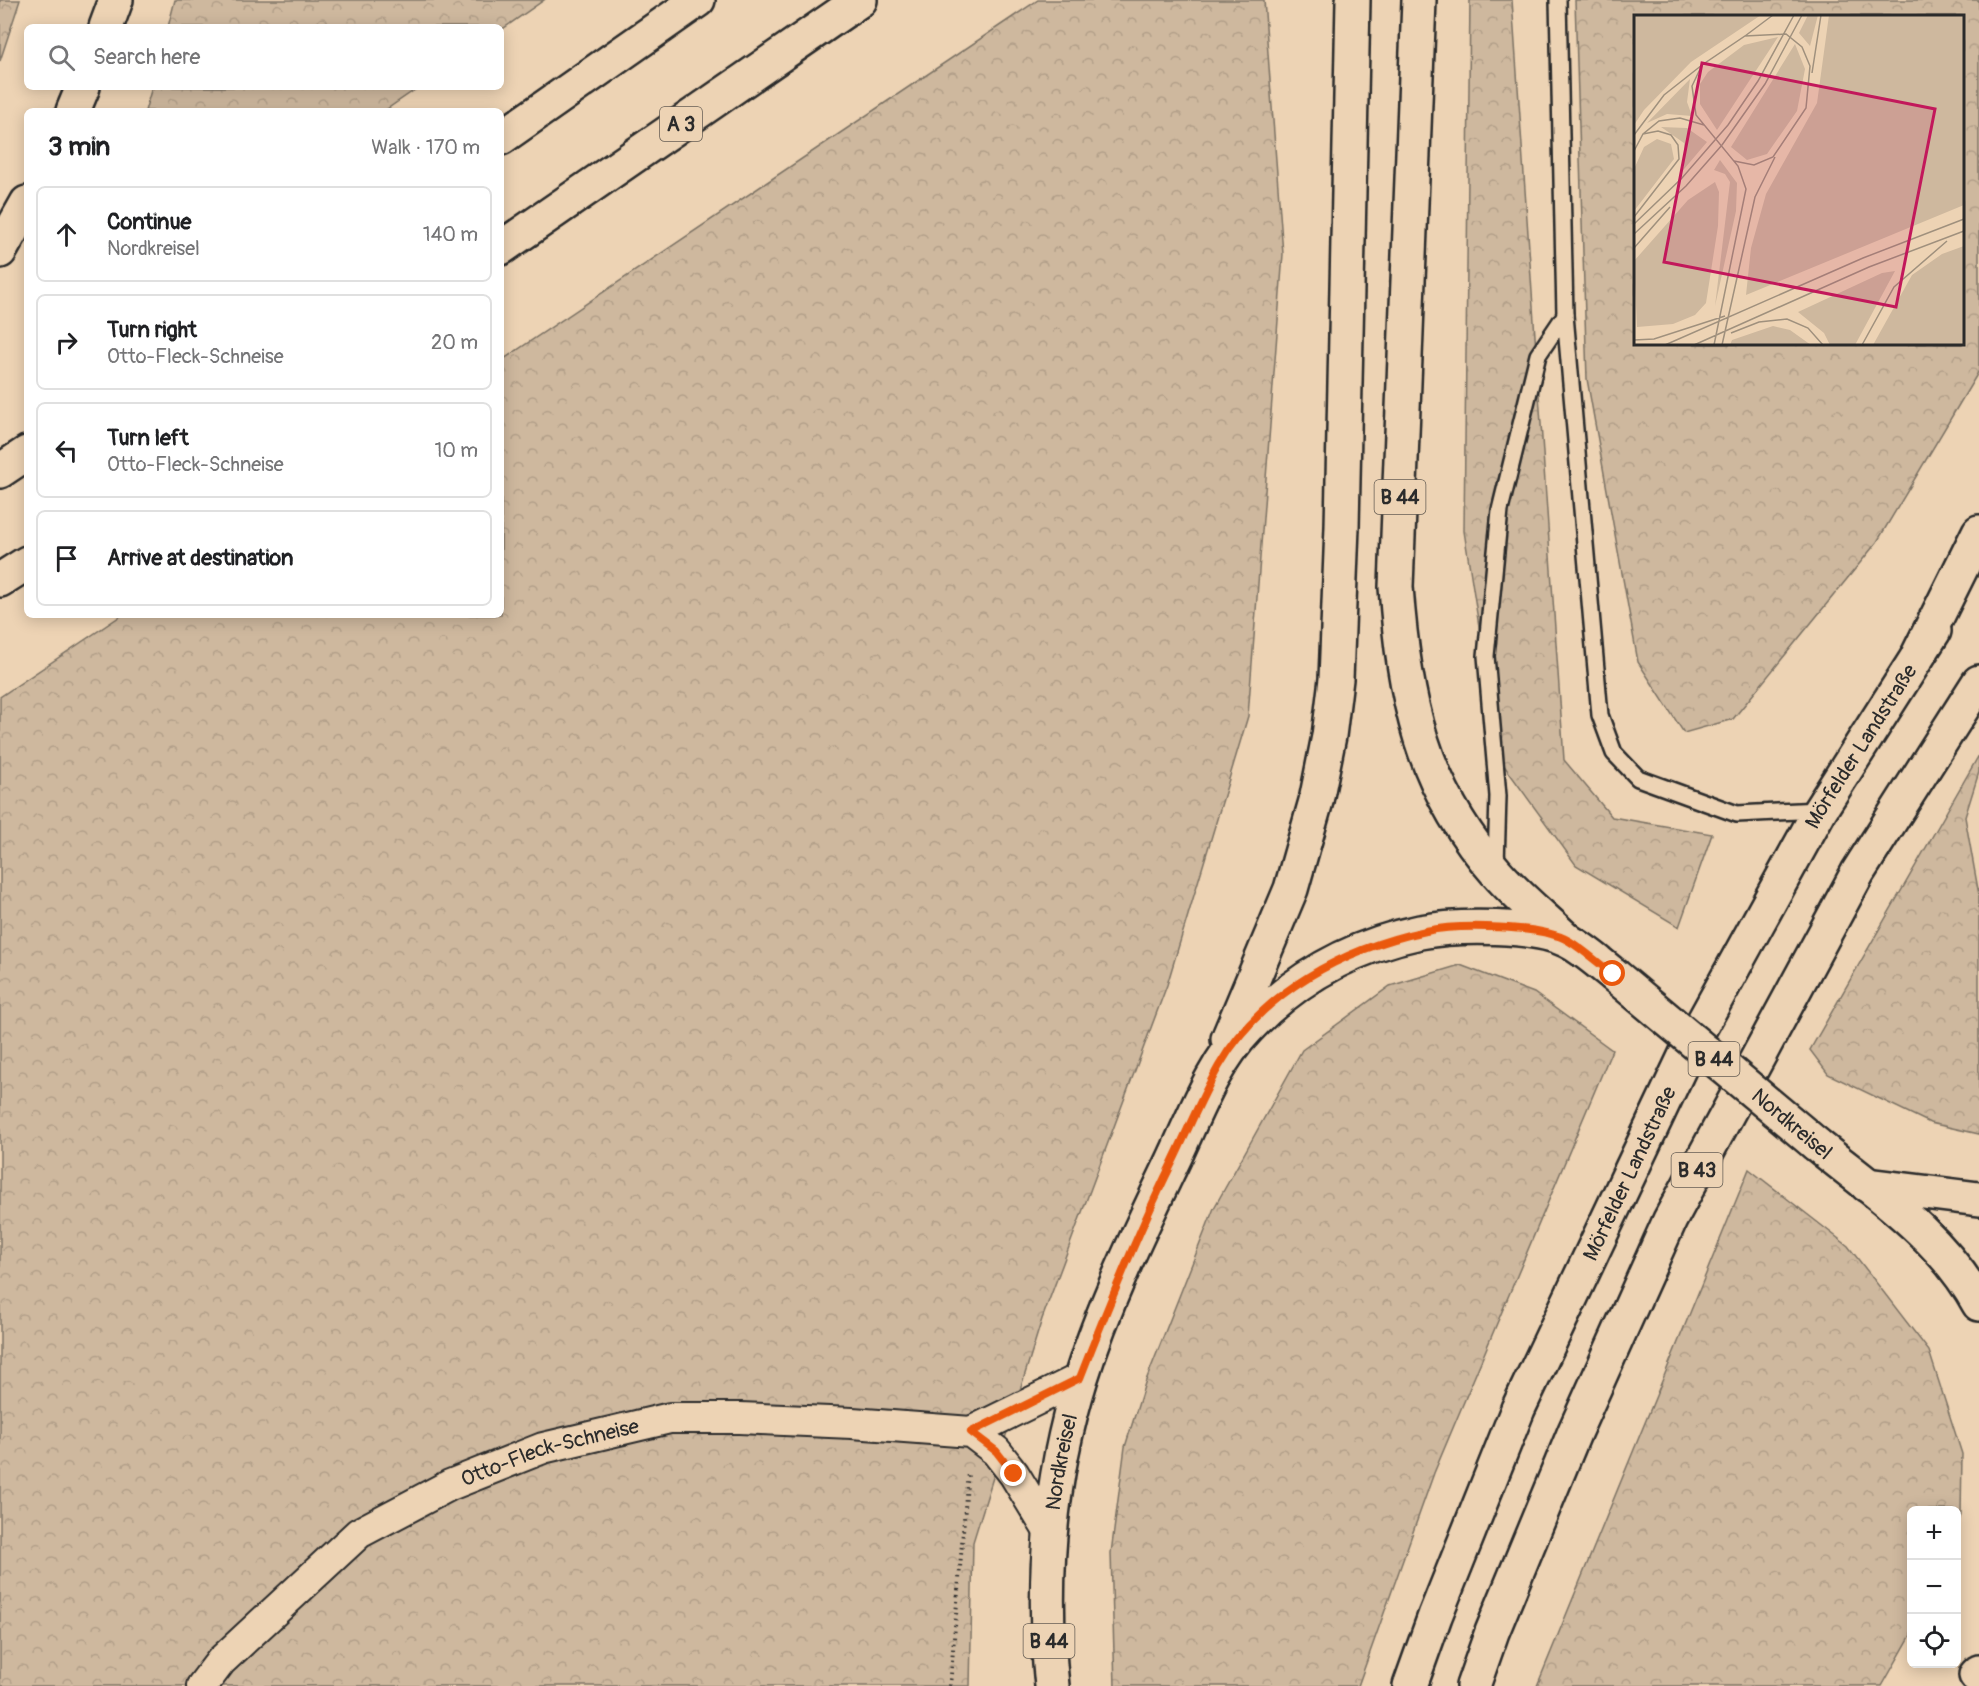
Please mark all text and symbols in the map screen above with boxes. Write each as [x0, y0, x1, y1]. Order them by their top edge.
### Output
inset map [1634, 15, 1964, 345]
search box [24, 24, 504, 90]
icon: search [45, 41, 78, 74]
text: Search here [93, 43, 200, 71]
road number: A 3 [660, 107, 702, 141]
text: 3 min [48, 131, 110, 163]
text: Walk · 170 m [371, 135, 480, 160]
text: Continue [107, 208, 191, 236]
icon: ahead [50, 218, 83, 251]
text: 140 m [423, 222, 478, 247]
text: Nordkreisel [107, 236, 200, 261]
text: Turn right [107, 316, 197, 344]
icon: right [50, 326, 83, 359]
text: 20 m [431, 330, 478, 355]
text: Otto-Fleck-Schneise [107, 344, 284, 369]
text: Turn left [107, 424, 189, 452]
icon: left [50, 434, 83, 467]
text: 10 m [434, 438, 478, 463]
text: Otto-Fleck-Schneise [107, 452, 284, 477]
road number: B 44 [1374, 480, 1426, 514]
icon: arrive [50, 542, 83, 575]
text: Arrive at destination [107, 544, 293, 572]
street label: Mörfelder Landstraße [1799, 659, 1924, 834]
route start [1599, 960, 1625, 986]
road number: B 44 [1688, 1042, 1740, 1076]
street label: Mörfelder Landstraße [1577, 1082, 1683, 1265]
street label: Nordkreisel [1746, 1083, 1838, 1166]
road number: B 43 [1672, 1153, 1722, 1187]
street label: Nordkreisel [1040, 1411, 1084, 1512]
street label: Otto-Fleck-Schneise [457, 1413, 642, 1493]
route end [1000, 1460, 1026, 1486]
map controls [1907, 1506, 1961, 1668]
button: + [1907, 1506, 1961, 1560]
button: − [1907, 1560, 1961, 1614]
button: locate [1907, 1614, 1961, 1668]
road number: B 44 [1024, 1624, 1074, 1658]

